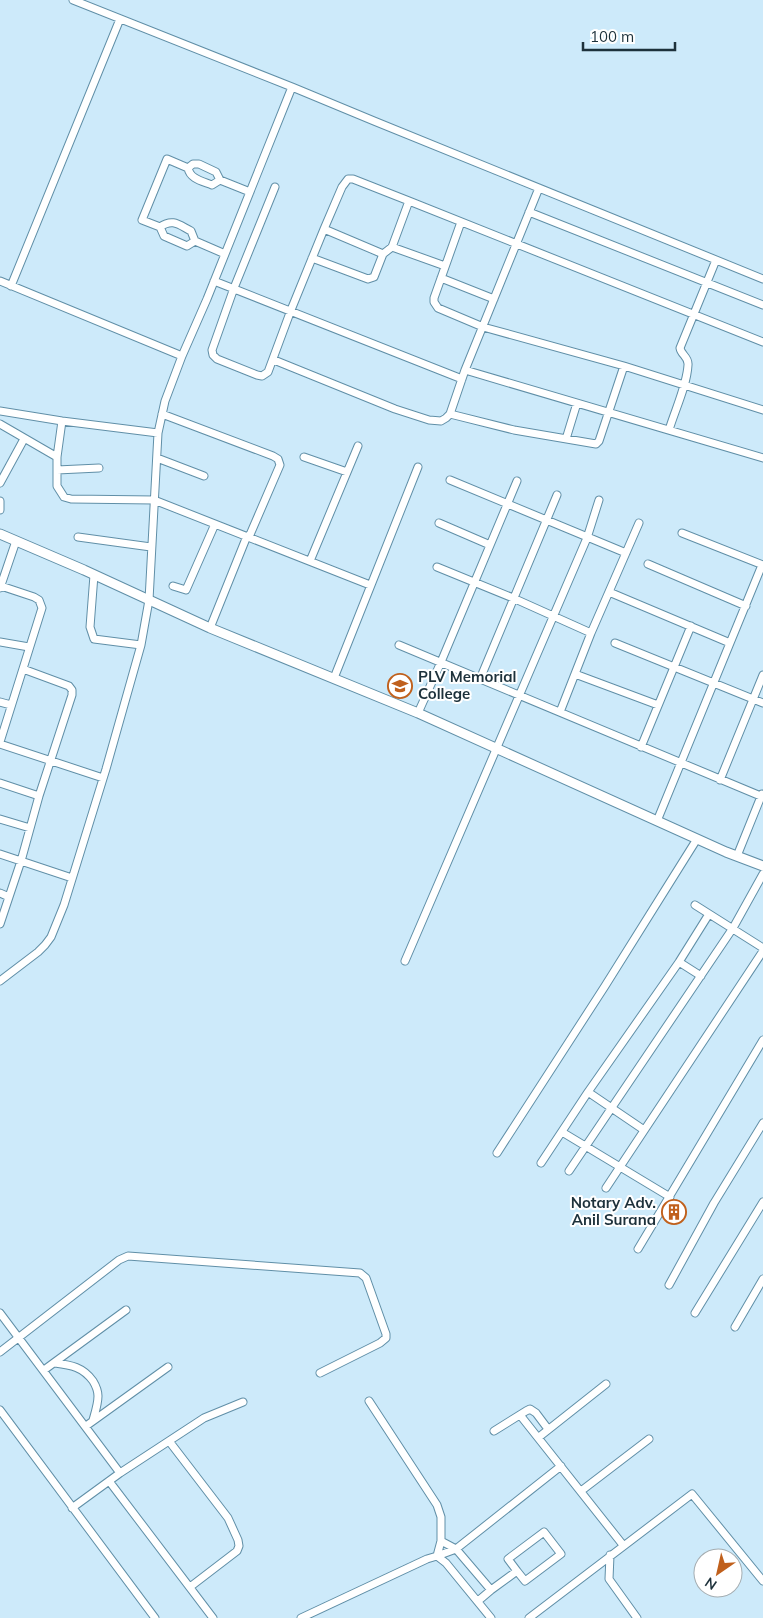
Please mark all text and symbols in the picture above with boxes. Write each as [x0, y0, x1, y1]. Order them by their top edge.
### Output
scale bar [583, 20, 676, 52]
text: 100 m [590, 27, 634, 46]
place label: PLV Memorial College [418, 667, 516, 703]
school or university icon: PLV Memorial College [387, 673, 413, 699]
place label: Notary Adv. Anil Surana [571, 1193, 656, 1229]
building icon: Notary Adv. Anil Surana [661, 1199, 687, 1225]
north arrow [693, 1548, 743, 1598]
text: N [701, 1573, 720, 1594]

